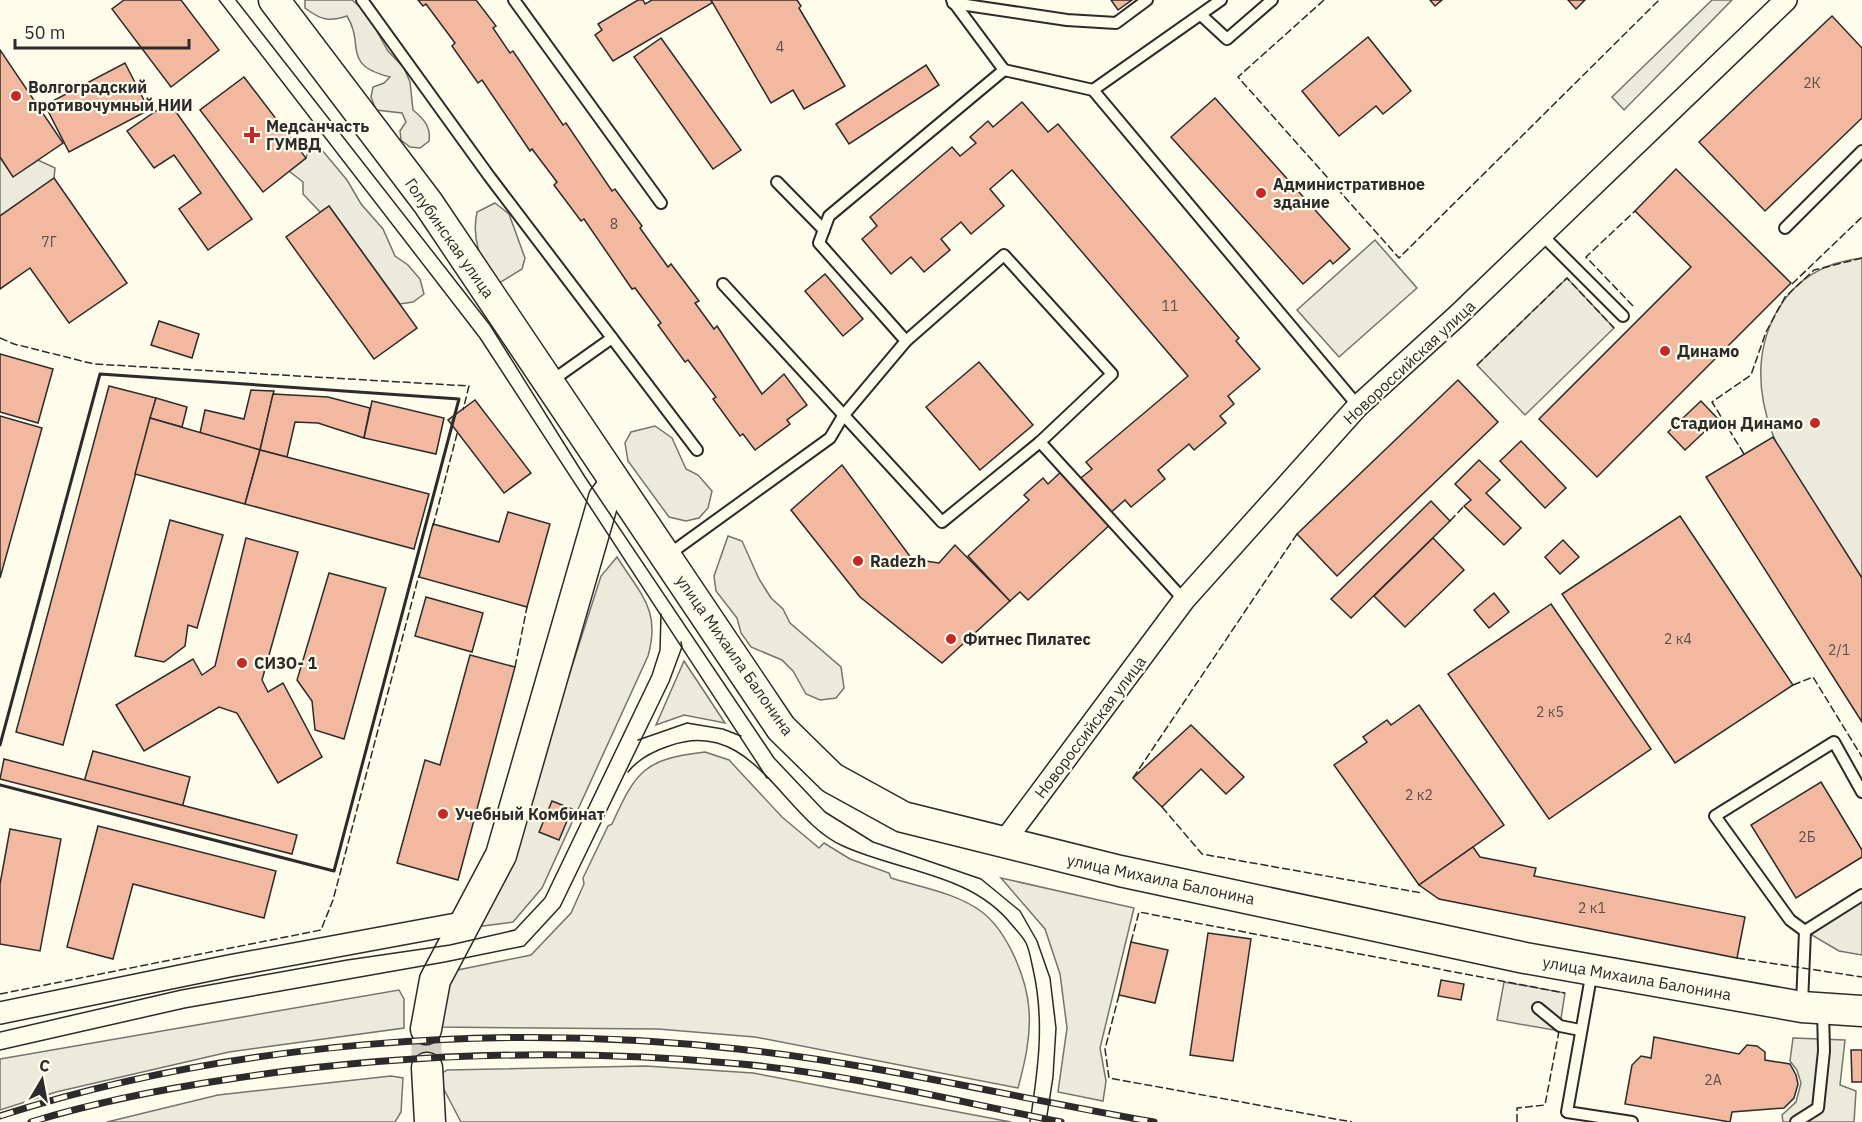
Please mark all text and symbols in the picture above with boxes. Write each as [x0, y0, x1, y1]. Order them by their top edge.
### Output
scale bar [15, 12, 189, 50]
text: 50 m [24, 21, 66, 44]
house number: 4 [776, 38, 784, 56]
house number: 2К [1803, 74, 1821, 92]
place label: Волгоградский противочумный НИИ [28, 77, 193, 115]
marker: Волгоградский противочумный НИИ [9, 89, 23, 103]
place label: Медсанчасть ГУМВД [266, 116, 369, 154]
marker: Медсанчасть ГУМВД [243, 126, 261, 144]
street label: Голубинская улица [401, 174, 499, 302]
place label: Административное здание [1273, 174, 1425, 212]
marker: Административное здание [1254, 186, 1268, 200]
house number: 8 [610, 215, 618, 233]
house number: 7Г [41, 233, 57, 251]
street label: Новороссийская улица [1339, 295, 1479, 428]
house number: 11 [1162, 297, 1178, 315]
place label: Динамо [1677, 341, 1739, 361]
marker: Динамо [1658, 344, 1672, 358]
place label: Стадион Динамо [1670, 413, 1803, 433]
marker: Стадион Динамо [1808, 416, 1822, 430]
place label: Radezh [870, 551, 926, 571]
marker: Radezh [851, 554, 865, 568]
street label: улица Михаила Балонина [672, 571, 798, 740]
place label: Фитнес Пилатес [963, 629, 1091, 649]
house number: 2 к4 [1664, 630, 1692, 648]
marker: Фитнес Пилатес [944, 632, 958, 646]
house number: 2/1 [1828, 641, 1850, 659]
street label: Новороссийская улица [1030, 651, 1150, 802]
place label: СИЗО- 1 [254, 653, 318, 673]
marker: СИЗО- 1 [235, 656, 249, 670]
house number: 2 к5 [1536, 703, 1564, 721]
house number: 2 к2 [1405, 786, 1433, 804]
place label: Учебный Комбинат [455, 804, 605, 824]
marker: Учебный Комбинат [436, 807, 450, 821]
house number: 2Б [1798, 828, 1816, 846]
street label: улица Михаила Балонина [1065, 849, 1257, 909]
house number: 2 к1 [1578, 899, 1606, 917]
street label: улица Михаила Балонина [1541, 952, 1733, 1005]
north arrow [12, 1050, 72, 1110]
text: С [38, 1054, 51, 1076]
house number: 2А [1704, 1071, 1722, 1089]

